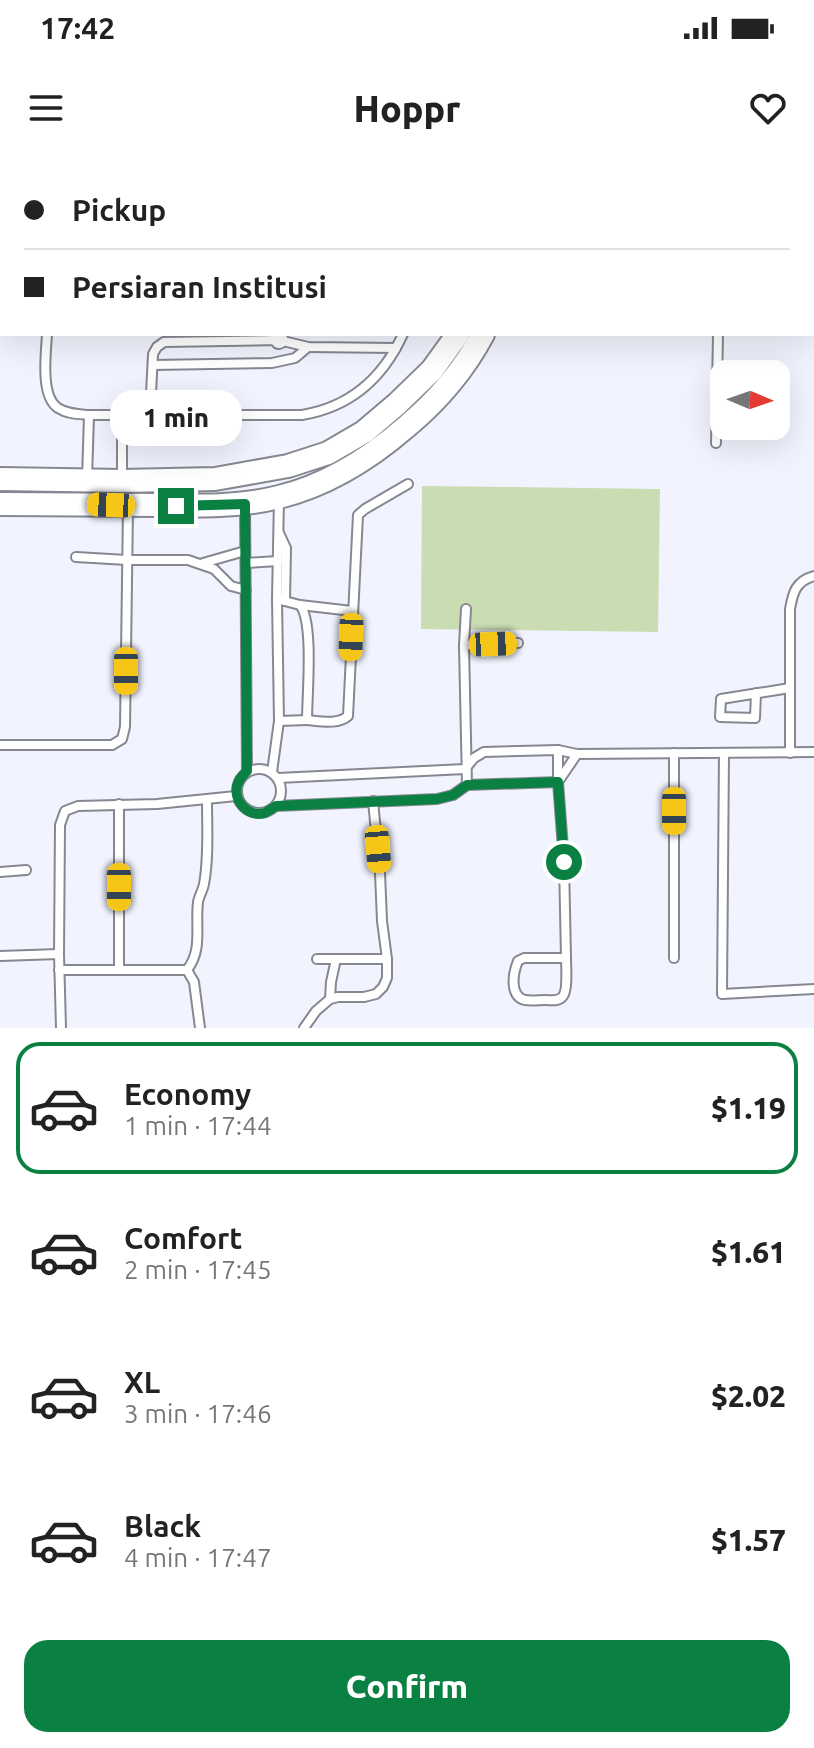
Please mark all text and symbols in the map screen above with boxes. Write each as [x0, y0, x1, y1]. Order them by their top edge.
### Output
text: 17:42 [40, 11, 115, 45]
icon: menu [24, 86, 68, 130]
icon: heart [746, 86, 790, 130]
text: Hoppr [354, 88, 460, 129]
text: Pickup [72, 193, 166, 227]
text: Persiaran Institusi [72, 270, 327, 304]
north arrow [710, 360, 790, 440]
map controls [710, 360, 790, 440]
callout: 1 min [110, 390, 242, 446]
text: 1 min [143, 403, 209, 432]
route end [158, 488, 194, 524]
car [87, 492, 135, 518]
car [338, 613, 364, 661]
car [469, 631, 517, 657]
car [114, 647, 138, 695]
car [662, 787, 686, 835]
car [364, 824, 392, 874]
route start [546, 844, 582, 880]
car [107, 863, 131, 911]
icon: car [28, 1072, 100, 1144]
text: Economy [124, 1077, 251, 1111]
text: $1.19 [711, 1091, 786, 1125]
text: 1 min · 17:44 [124, 1111, 272, 1140]
icon: car [28, 1216, 100, 1288]
text: Comfort [124, 1221, 242, 1255]
text: $1.61 [711, 1235, 786, 1269]
text: 2 min · 17:45 [124, 1255, 272, 1284]
icon: car [28, 1360, 100, 1432]
text: XL [124, 1365, 160, 1399]
text: $2.02 [711, 1379, 786, 1413]
text: 3 min · 17:46 [124, 1399, 272, 1428]
icon: car [28, 1504, 100, 1576]
text: Black [124, 1509, 201, 1543]
text: $1.57 [711, 1523, 786, 1557]
text: 4 min · 17:47 [124, 1543, 272, 1572]
button: Confirm [24, 1640, 790, 1732]

